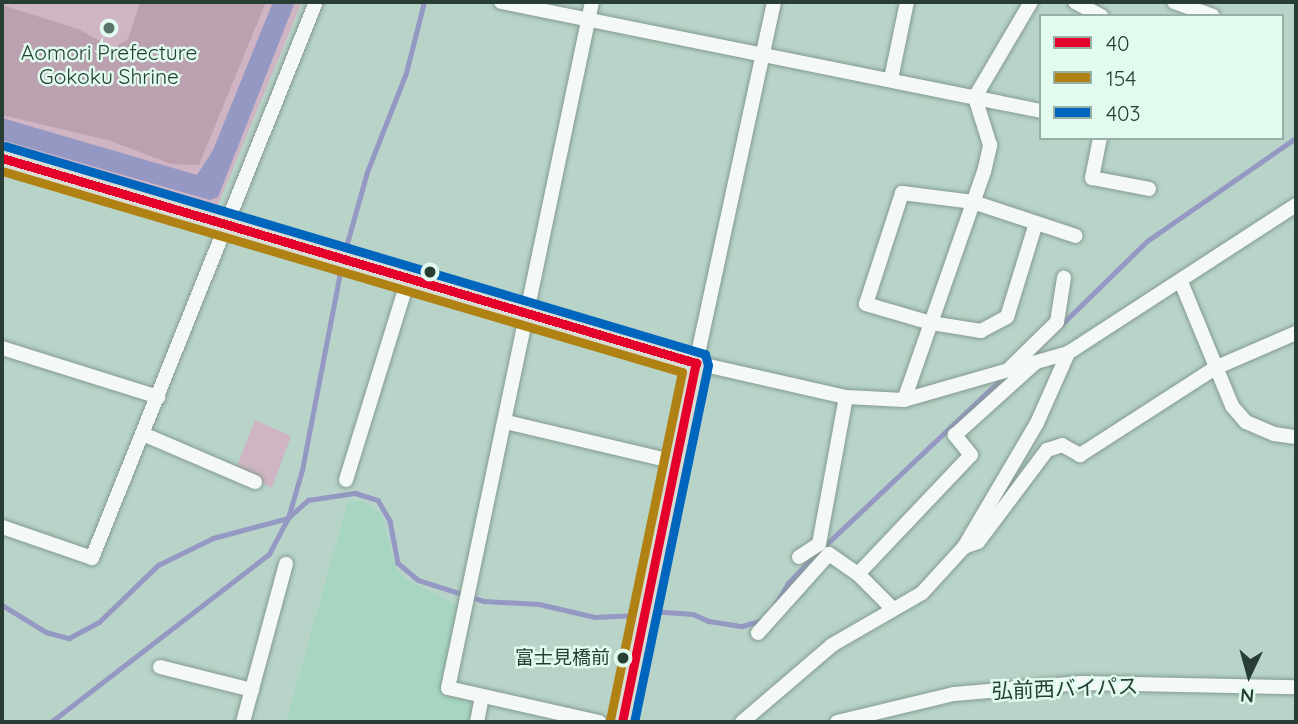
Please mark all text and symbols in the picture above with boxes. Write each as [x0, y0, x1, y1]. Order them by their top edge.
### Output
legend [1039, 14, 1284, 140]
marker: Aomori Prefecture Gokoku Shrine [101, 20, 117, 36]
text: 40 [1106, 30, 1130, 56]
place label: Aomori Prefecture Gokoku Shrine [21, 39, 197, 89]
text: 154 [1106, 65, 1136, 91]
text: 403 [1106, 100, 1141, 126]
unlabelled marker [423, 265, 437, 279]
north arrow [1214, 640, 1284, 710]
place label: 富士見橋前 [515, 647, 610, 669]
marker: 富士見橋前 [616, 651, 630, 665]
street label: 弘前西バイパス [991, 673, 1139, 703]
text: N [1239, 683, 1255, 708]

